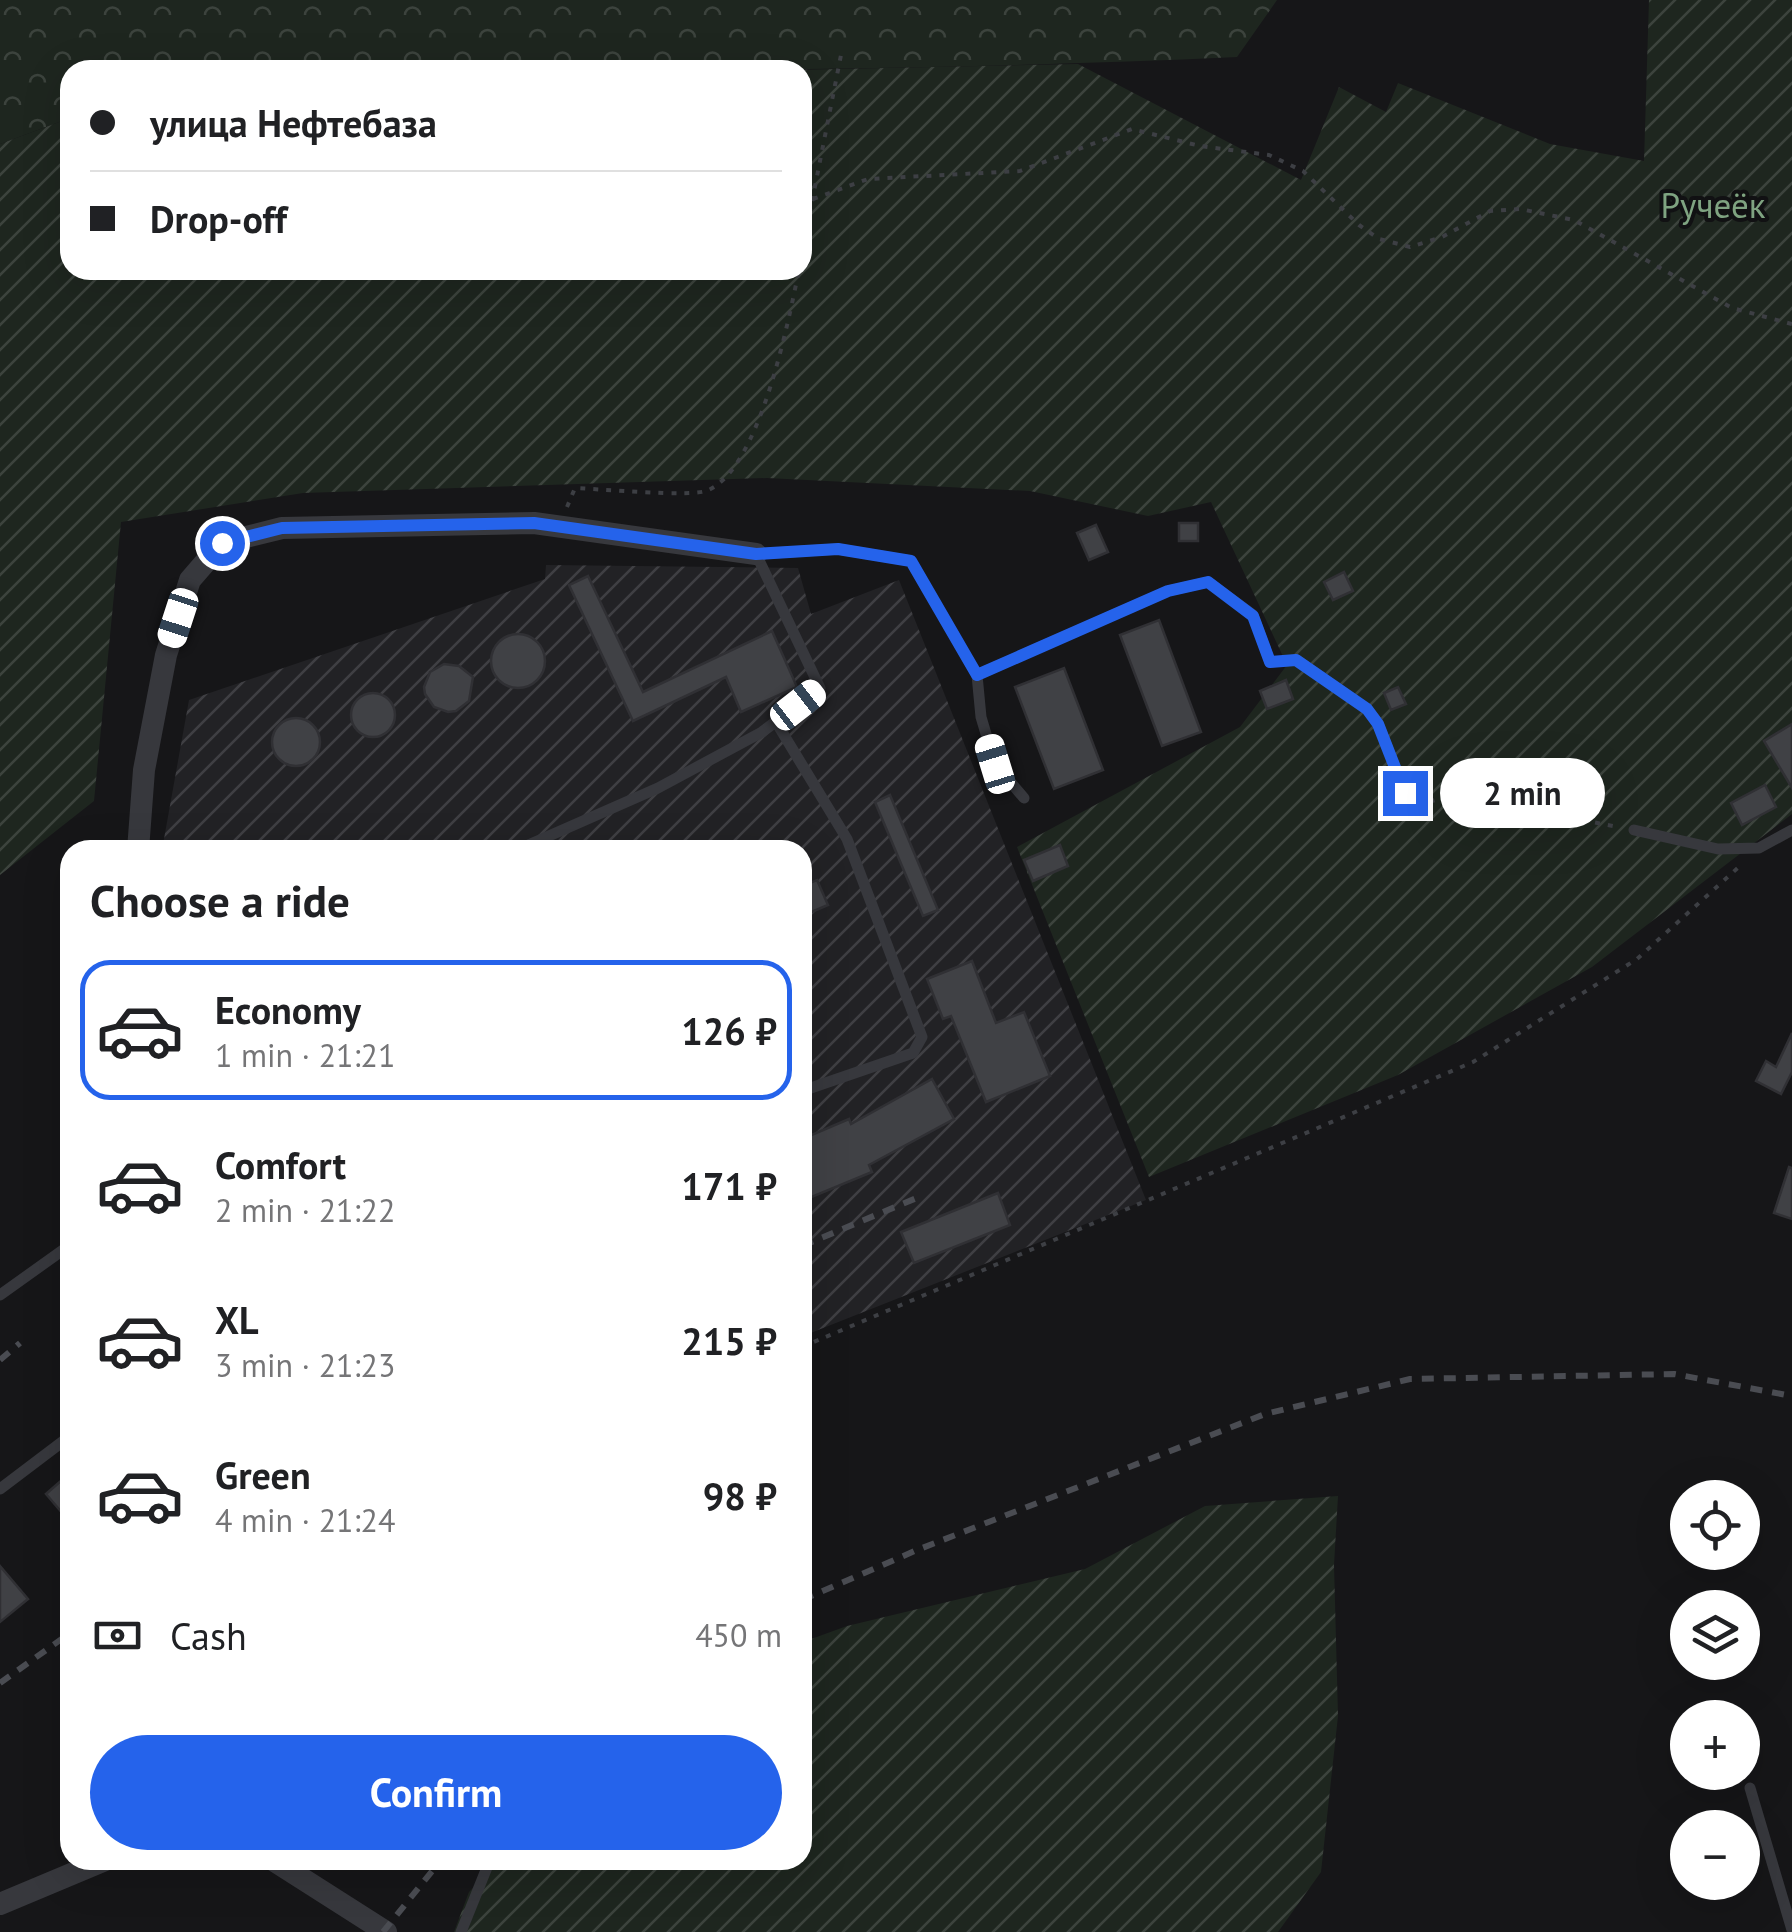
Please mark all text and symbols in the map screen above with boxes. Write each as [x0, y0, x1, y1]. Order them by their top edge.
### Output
text: улица Нефтебаза [150, 98, 437, 147]
park label: Ручеёк [1661, 182, 1766, 228]
text: Drop-off [150, 194, 287, 243]
route start [200, 521, 245, 566]
car [154, 585, 202, 651]
car [765, 675, 831, 735]
car [972, 731, 1018, 797]
callout: 2 min [1440, 758, 1605, 828]
route end [1383, 771, 1428, 816]
text: 2 min [1483, 772, 1562, 814]
text: Choose a ride [90, 871, 350, 929]
icon: car [95, 985, 185, 1075]
text: Economy [215, 985, 361, 1034]
text: 126 ₽ [681, 1006, 777, 1055]
text: 1 min · 21:21 [215, 1034, 395, 1076]
icon: car [95, 1140, 185, 1230]
text: Comfort [215, 1140, 346, 1189]
text: 171 ₽ [681, 1161, 777, 1210]
text: 2 min · 21:22 [215, 1189, 395, 1231]
icon: car [95, 1295, 185, 1385]
text: XL [215, 1295, 259, 1344]
text: 215 ₽ [681, 1316, 777, 1365]
text: 3 min · 21:23 [215, 1344, 395, 1386]
icon: car [95, 1450, 185, 1540]
text: Green [215, 1450, 311, 1499]
text: 98 ₽ [703, 1471, 777, 1520]
map controls [1670, 1480, 1760, 1900]
button: locate [1670, 1480, 1760, 1570]
text: 4 min · 21:24 [215, 1499, 395, 1541]
button: layers [1670, 1590, 1760, 1680]
icon: cash [90, 1608, 145, 1663]
text: Cash [170, 1611, 247, 1660]
text: 450 m [695, 1614, 782, 1656]
button: + [1670, 1700, 1760, 1790]
button: Confirm [90, 1735, 782, 1850]
button: − [1670, 1810, 1760, 1900]

